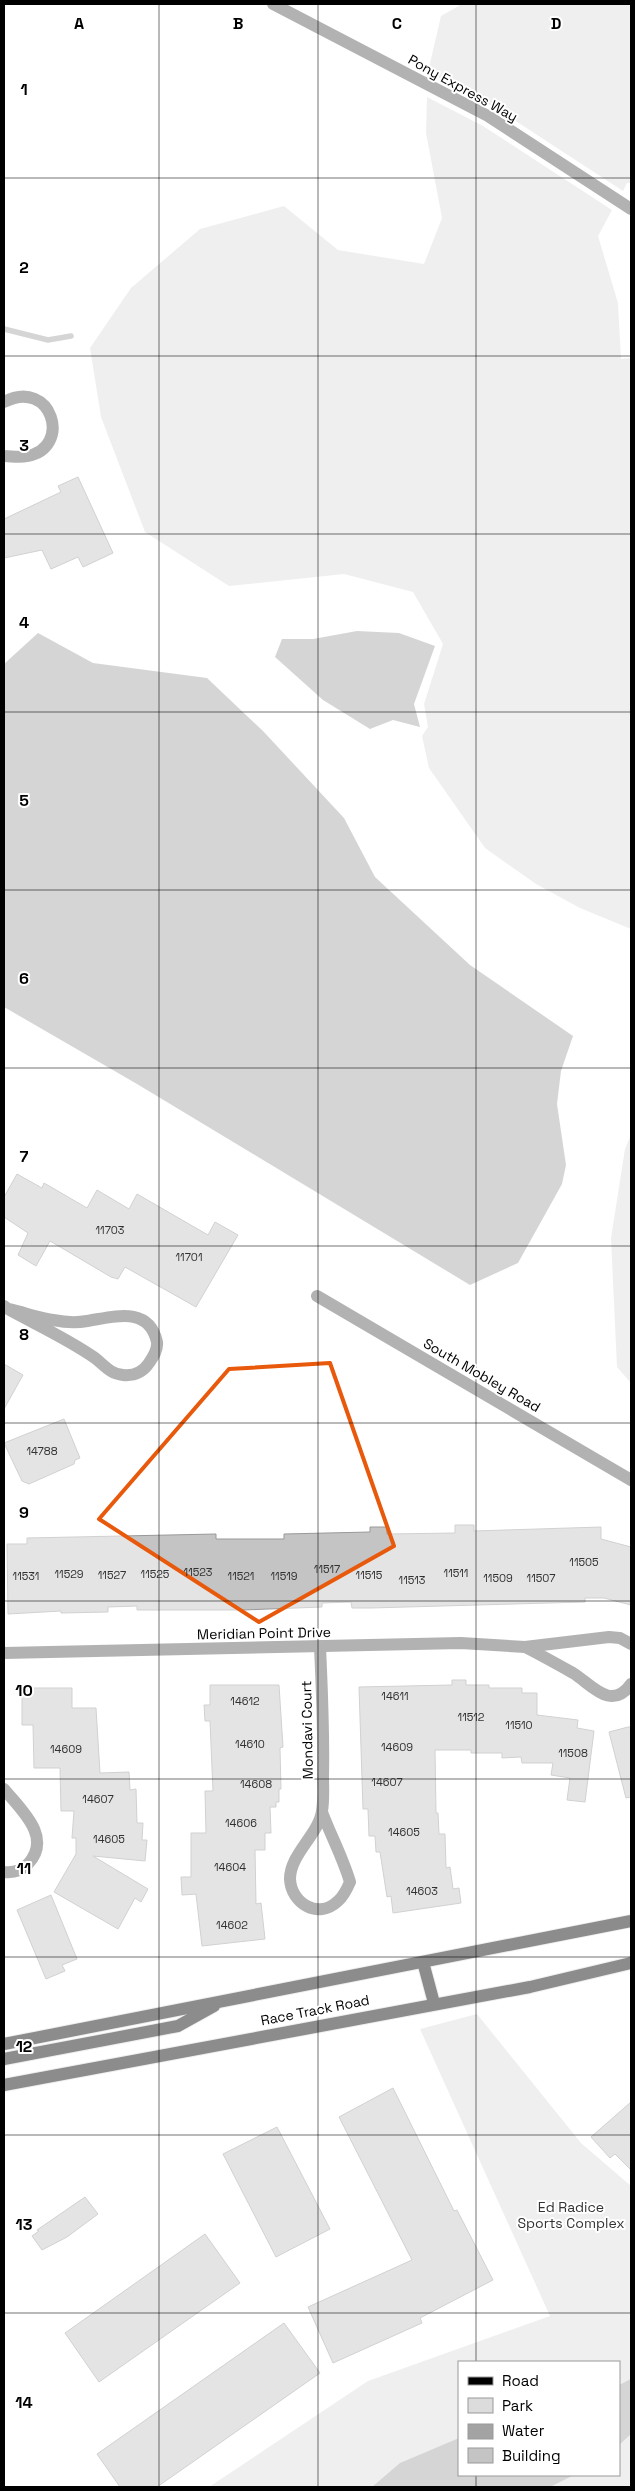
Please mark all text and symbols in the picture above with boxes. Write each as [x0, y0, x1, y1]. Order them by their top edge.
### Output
text: A [74, 13, 84, 34]
text: B [233, 13, 243, 34]
text: C [392, 13, 402, 34]
text: D [551, 13, 561, 34]
street label: Pony Express Way [405, 50, 521, 126]
text: 1 [20, 79, 28, 100]
text: 2 [19, 257, 29, 278]
text: 3 [19, 435, 29, 456]
text: 4 [19, 612, 29, 633]
text: 5 [19, 790, 29, 811]
text: 6 [19, 968, 29, 989]
text: 7 [20, 1146, 29, 1167]
house number: 11703 [95, 1223, 125, 1237]
house number: 11701 [176, 1250, 202, 1264]
text: 8 [19, 1324, 29, 1345]
street label: South Mobley Road [420, 1334, 544, 1416]
house number: 14788 [27, 1444, 58, 1458]
text: 9 [19, 1502, 29, 1523]
house number: 11505 [569, 1555, 599, 1569]
house number: 11517 [314, 1562, 340, 1576]
house number: 11523 [184, 1565, 213, 1579]
house number: 11511 [444, 1566, 468, 1580]
house number: 11529 [54, 1567, 84, 1581]
house number: 11525 [141, 1567, 170, 1581]
house number: 11527 [98, 1568, 126, 1582]
house number: 11515 [356, 1568, 383, 1582]
house number: 11531 [13, 1569, 39, 1583]
house number: 11521 [228, 1569, 254, 1583]
house number: 11519 [271, 1569, 298, 1583]
house number: 11509 [483, 1571, 513, 1585]
house number: 11507 [527, 1571, 555, 1585]
house number: 11513 [399, 1573, 426, 1587]
street label: Meridian Point Drive [197, 1623, 331, 1643]
text: 10 [15, 1680, 33, 1701]
street label: Mondavi Court [297, 1681, 317, 1779]
house number: 14611 [381, 1689, 409, 1703]
house number: 14612 [230, 1694, 260, 1708]
house number: 11512 [458, 1710, 485, 1724]
house number: 11510 [505, 1718, 533, 1732]
house number: 14610 [235, 1737, 265, 1751]
house number: 14609 [381, 1740, 413, 1754]
house number: 14609 [50, 1742, 82, 1756]
house number: 11508 [558, 1746, 588, 1760]
house number: 14607 [371, 1775, 403, 1789]
house number: 14608 [240, 1777, 272, 1791]
house number: 14607 [82, 1792, 114, 1806]
house number: 14606 [225, 1816, 257, 1830]
house number: 14605 [388, 1825, 420, 1839]
house number: 14605 [93, 1832, 125, 1846]
text: 11 [17, 1858, 31, 1879]
house number: 14604 [214, 1860, 246, 1874]
house number: 14603 [406, 1884, 438, 1898]
house number: 14602 [216, 1918, 248, 1932]
street label: Race Track Road [259, 1991, 371, 2029]
text: 12 [16, 2036, 32, 2057]
park label: Ed Radice Sports Complex [517, 2198, 625, 2232]
text: 13 [16, 2214, 33, 2235]
legend [458, 2361, 620, 2476]
text: Road [502, 2371, 539, 2390]
text: 14 [15, 2392, 33, 2413]
text: Park [502, 2396, 533, 2415]
text: Water [502, 2421, 545, 2440]
text: Building [502, 2446, 561, 2465]

